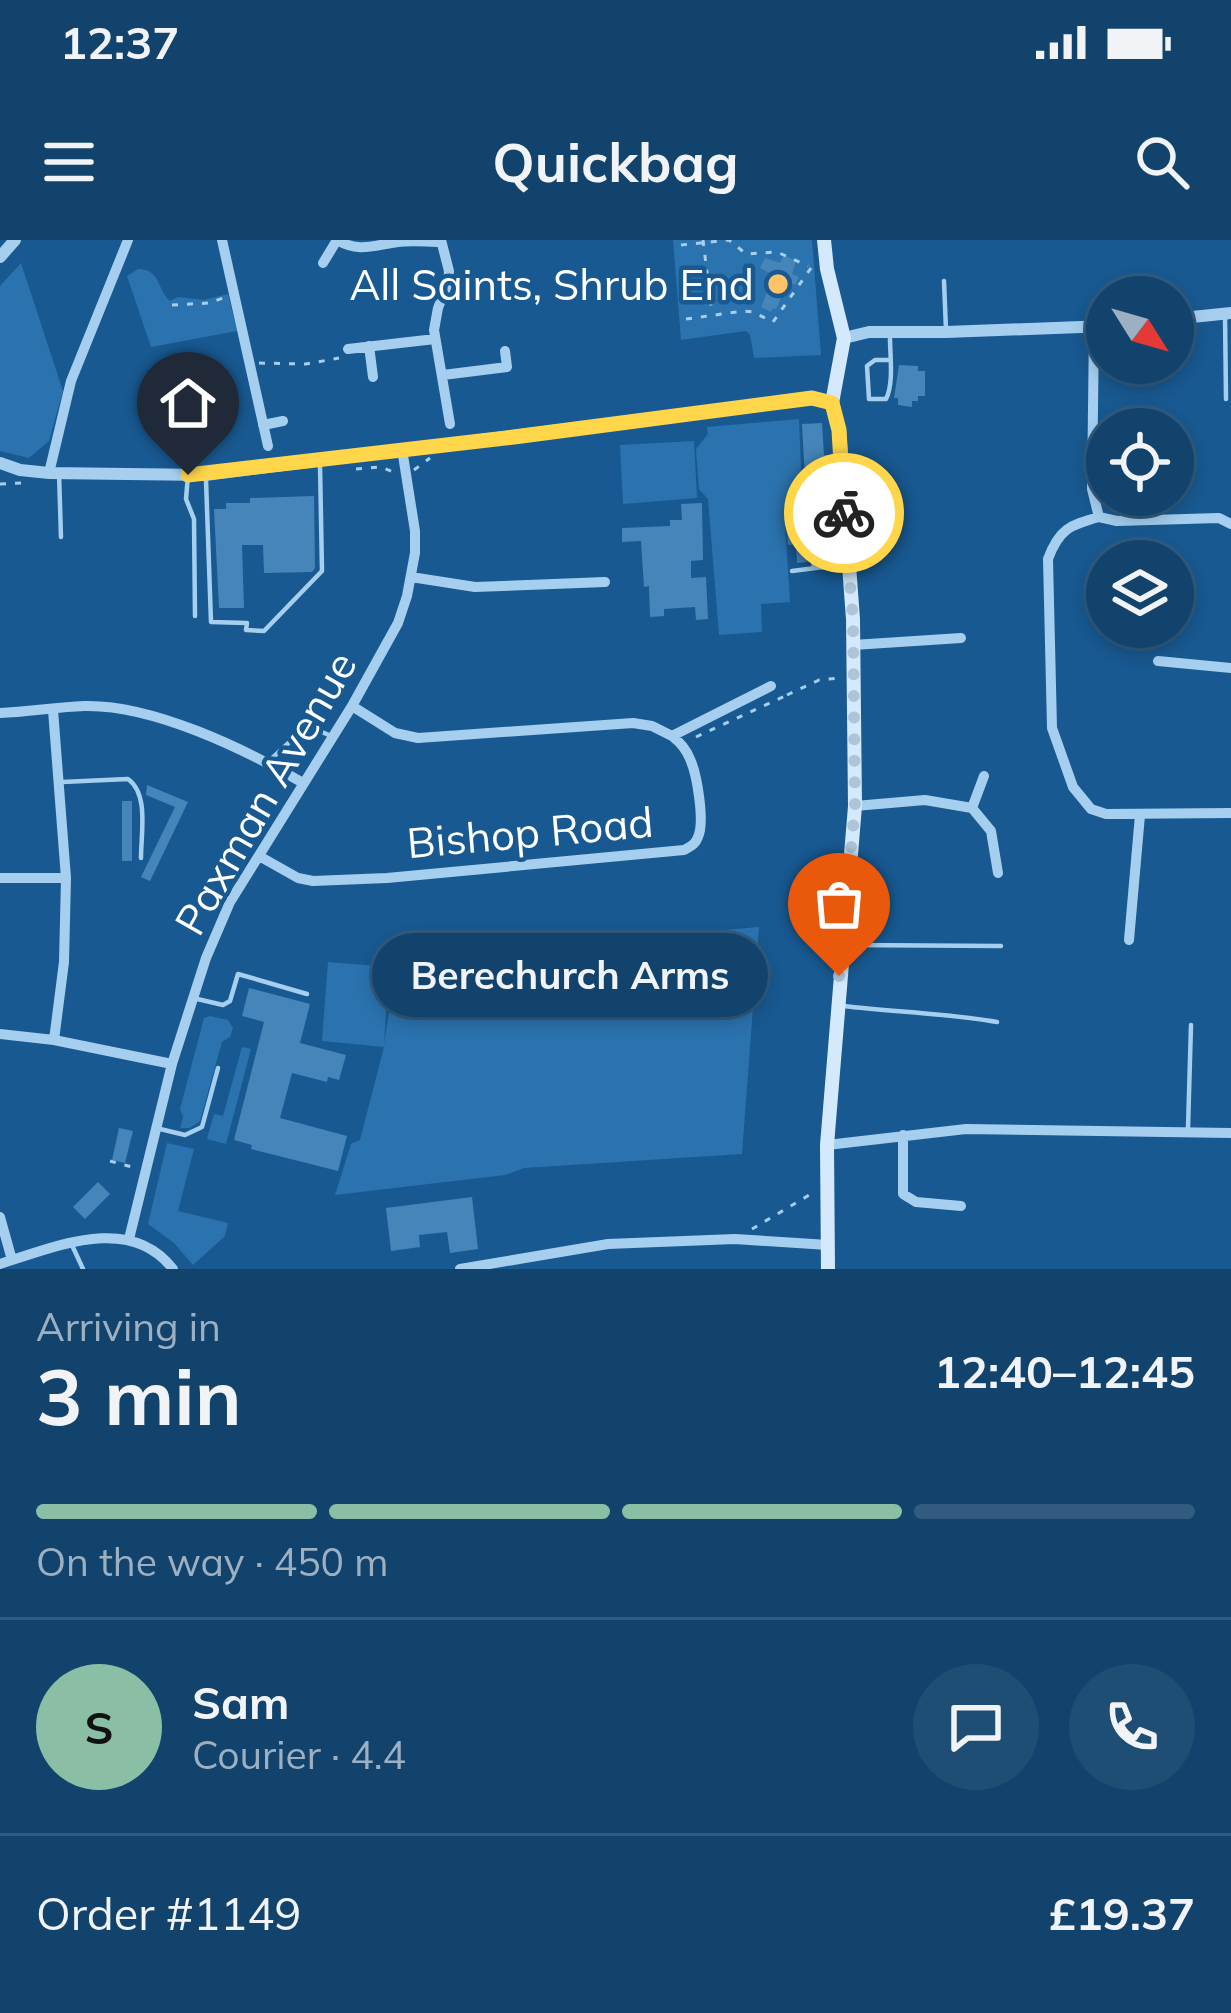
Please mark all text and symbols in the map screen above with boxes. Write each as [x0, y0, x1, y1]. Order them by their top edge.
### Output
text: 12:37 [60, 14, 179, 70]
text: Quickbag [492, 128, 739, 196]
icon: menu [36, 129, 102, 195]
icon: search [1129, 129, 1195, 195]
place label: All Saints, Shrub End [349, 258, 754, 311]
marker: All Saints, Shrub End [765, 271, 791, 297]
north arrow [1086, 276, 1194, 384]
map controls [1086, 276, 1194, 648]
pin [137, 352, 239, 475]
icon: home [155, 370, 221, 436]
button: locate [1086, 408, 1194, 516]
courier [784, 453, 904, 573]
icon: bike [811, 480, 877, 546]
button: layers [1086, 540, 1194, 648]
street label: Paxman Avenue [163, 642, 367, 944]
street label: Bishop Road [405, 795, 655, 869]
pin [788, 853, 890, 976]
icon: bag [806, 871, 872, 937]
callout: Berechurch Arms [371, 934, 767, 1018]
text: Berechurch Arms [410, 950, 730, 999]
text: Arriving in [36, 1302, 221, 1351]
text: 12:40–12:45 [934, 1343, 1195, 1399]
text: 3 min [36, 1347, 242, 1445]
text: On the way · 450 m [36, 1537, 388, 1586]
button: chat [913, 1664, 1039, 1790]
button: phone [1069, 1664, 1195, 1790]
text: Sam [192, 1674, 289, 1730]
text: S [84, 1699, 114, 1755]
text: Courier · 4.4 [192, 1730, 406, 1779]
text: Order #1149 [36, 1885, 301, 1941]
text: £19.37 [1049, 1885, 1195, 1941]

